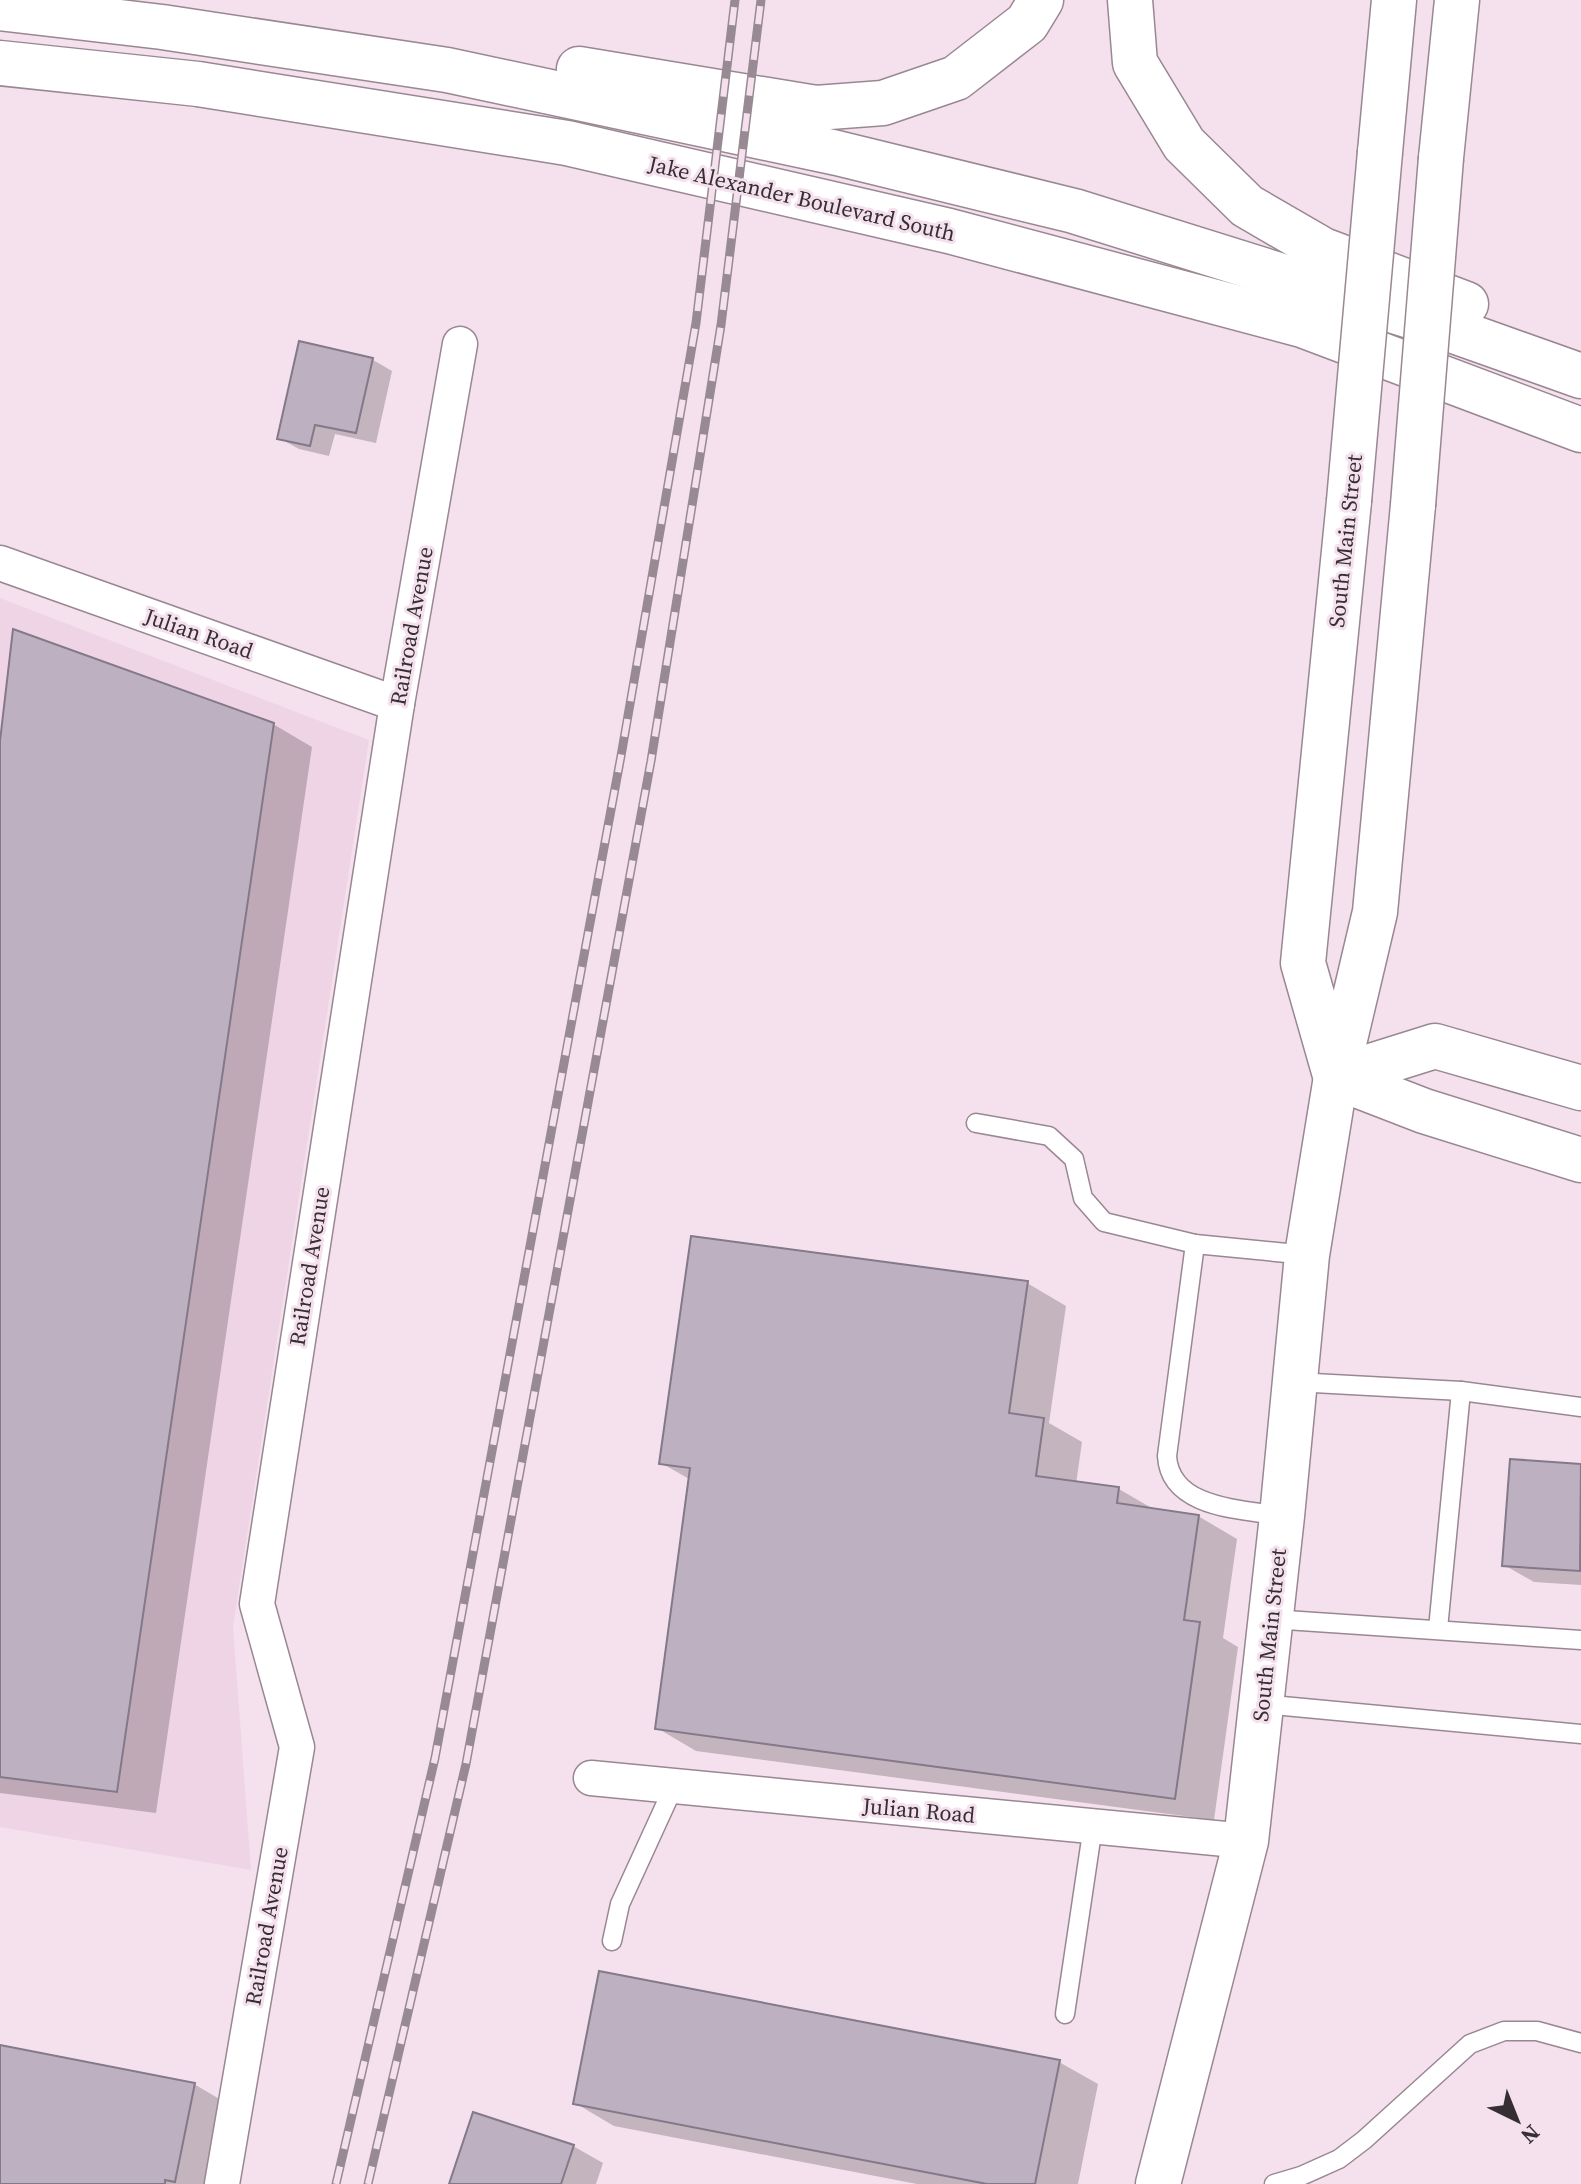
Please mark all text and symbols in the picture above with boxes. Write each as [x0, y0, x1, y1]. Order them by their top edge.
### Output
street label: Jake Alexander Boulevard South [645, 148, 958, 248]
street label: South Main Street [1321, 452, 1369, 629]
street label: Railroad Avenue [382, 544, 440, 708]
street label: Julian Road [140, 600, 258, 666]
street label: Railroad Avenue [282, 1184, 336, 1348]
street label: South Main Street [1245, 1546, 1293, 1723]
street label: Julian Road [860, 1790, 977, 1830]
street label: Railroad Avenue [237, 1844, 295, 2008]
north arrow [1477, 2080, 1557, 2160]
text: N [1515, 2118, 1547, 2151]

